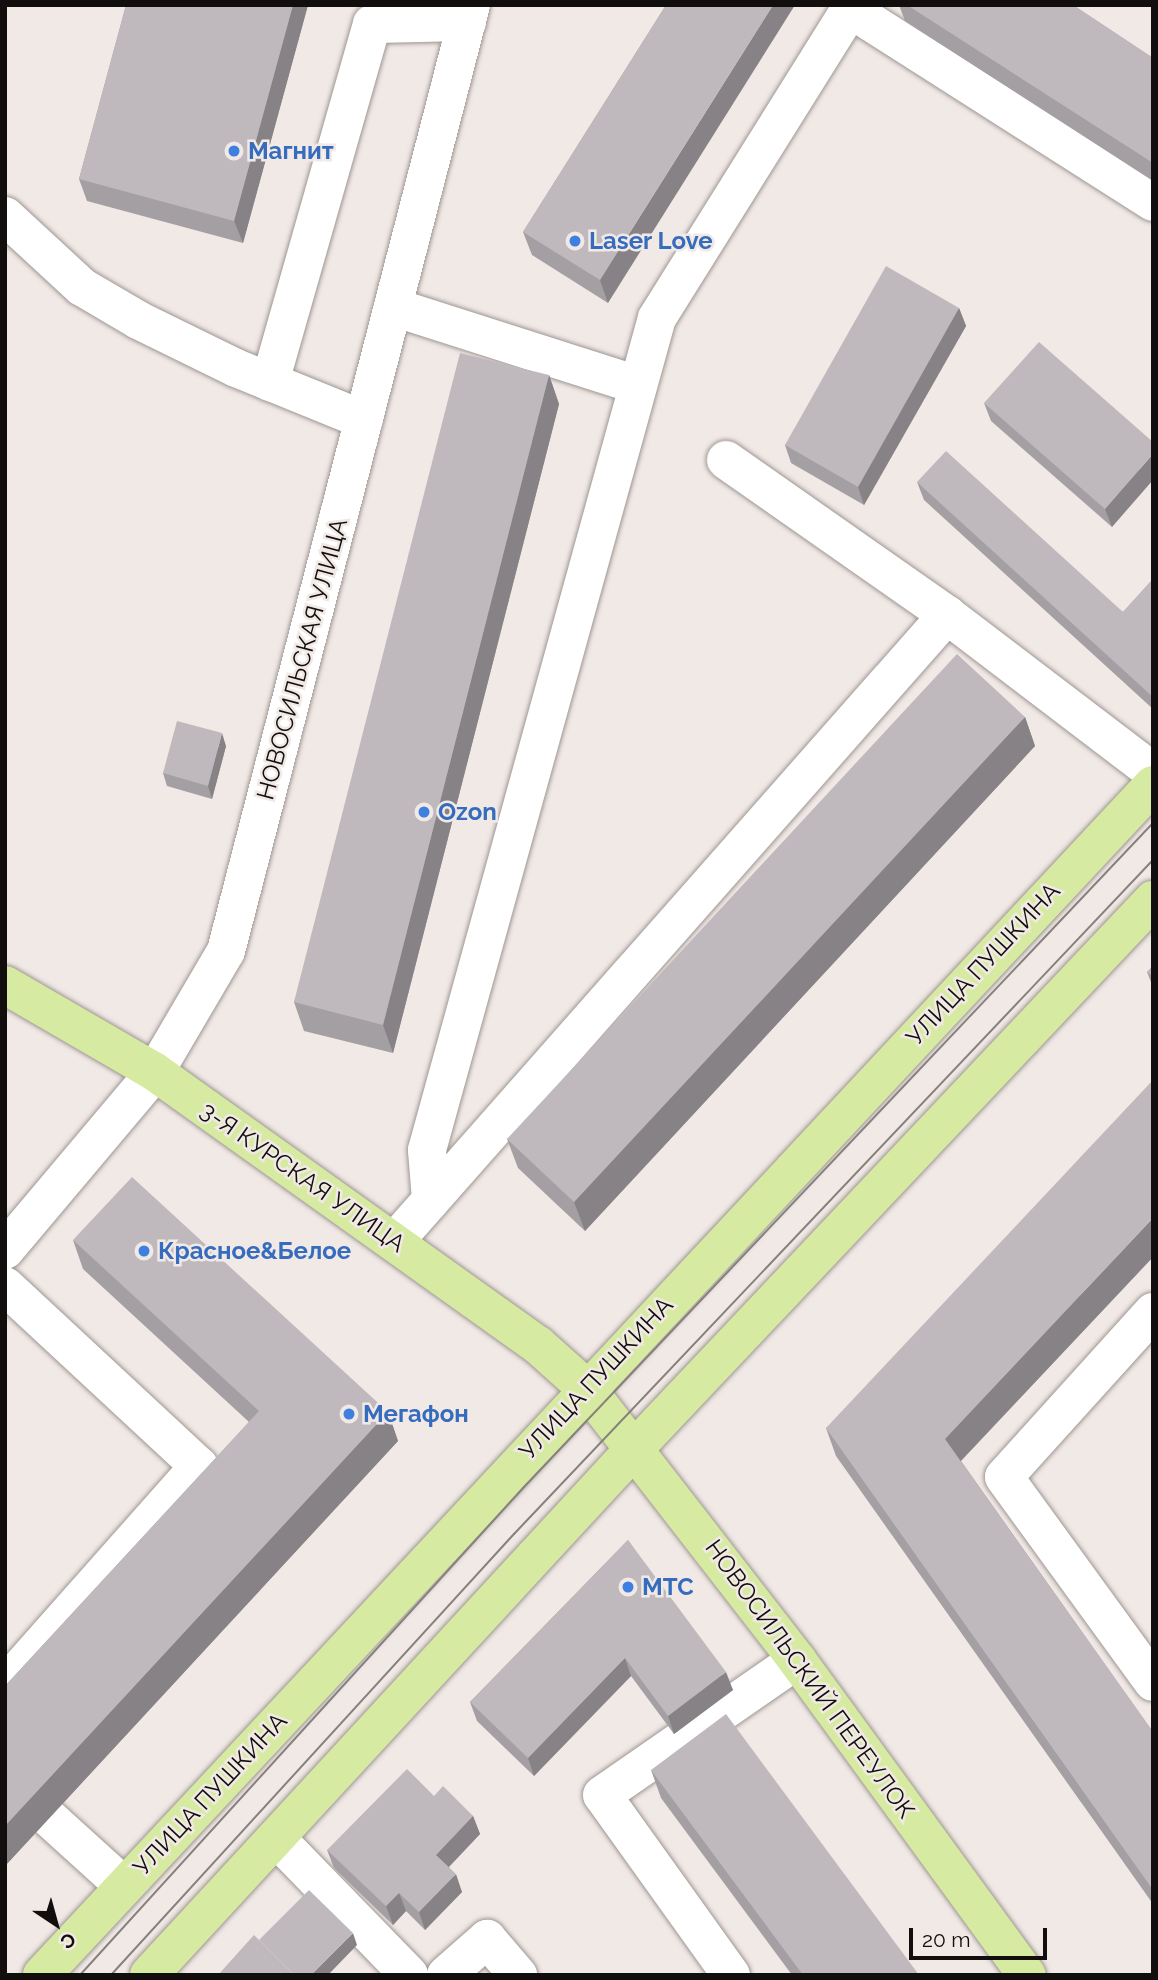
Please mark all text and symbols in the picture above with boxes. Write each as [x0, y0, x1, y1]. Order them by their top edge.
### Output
place label: Магнит [248, 137, 334, 165]
marker: Магнит [226, 143, 242, 159]
place label: Laser Love [589, 227, 713, 255]
marker: Laser Love [567, 233, 583, 249]
street label: НОВОСИЛЬСКАЯ УЛИЦА [251, 515, 353, 803]
place label: Ozon [438, 798, 497, 826]
marker: Ozon [416, 804, 432, 820]
street label: УЛИЦА ПУШКИНА [900, 876, 1066, 1052]
street label: 3-Я КУРСКАЯ УЛИЦА [195, 1096, 411, 1258]
place label: Красное&Белое [158, 1237, 351, 1265]
marker: Красное&Белое [136, 1243, 152, 1259]
street label: УЛИЦА ПУШКИНА [513, 1290, 679, 1466]
place label: Мегафон [363, 1400, 469, 1428]
marker: Мегафон [341, 1406, 357, 1422]
street label: НОВОСИЛЬСКИЙ ПЕРЕУЛОК [699, 1534, 921, 1824]
place label: МТС [642, 1573, 694, 1601]
marker: МТС [620, 1579, 636, 1595]
street label: УЛИЦА ПУШКИНА [127, 1706, 293, 1882]
north arrow [21, 1889, 91, 1959]
scale bar [913, 1913, 1051, 1957]
text: 20 m [922, 1927, 970, 1952]
text: С [57, 1928, 80, 1954]

